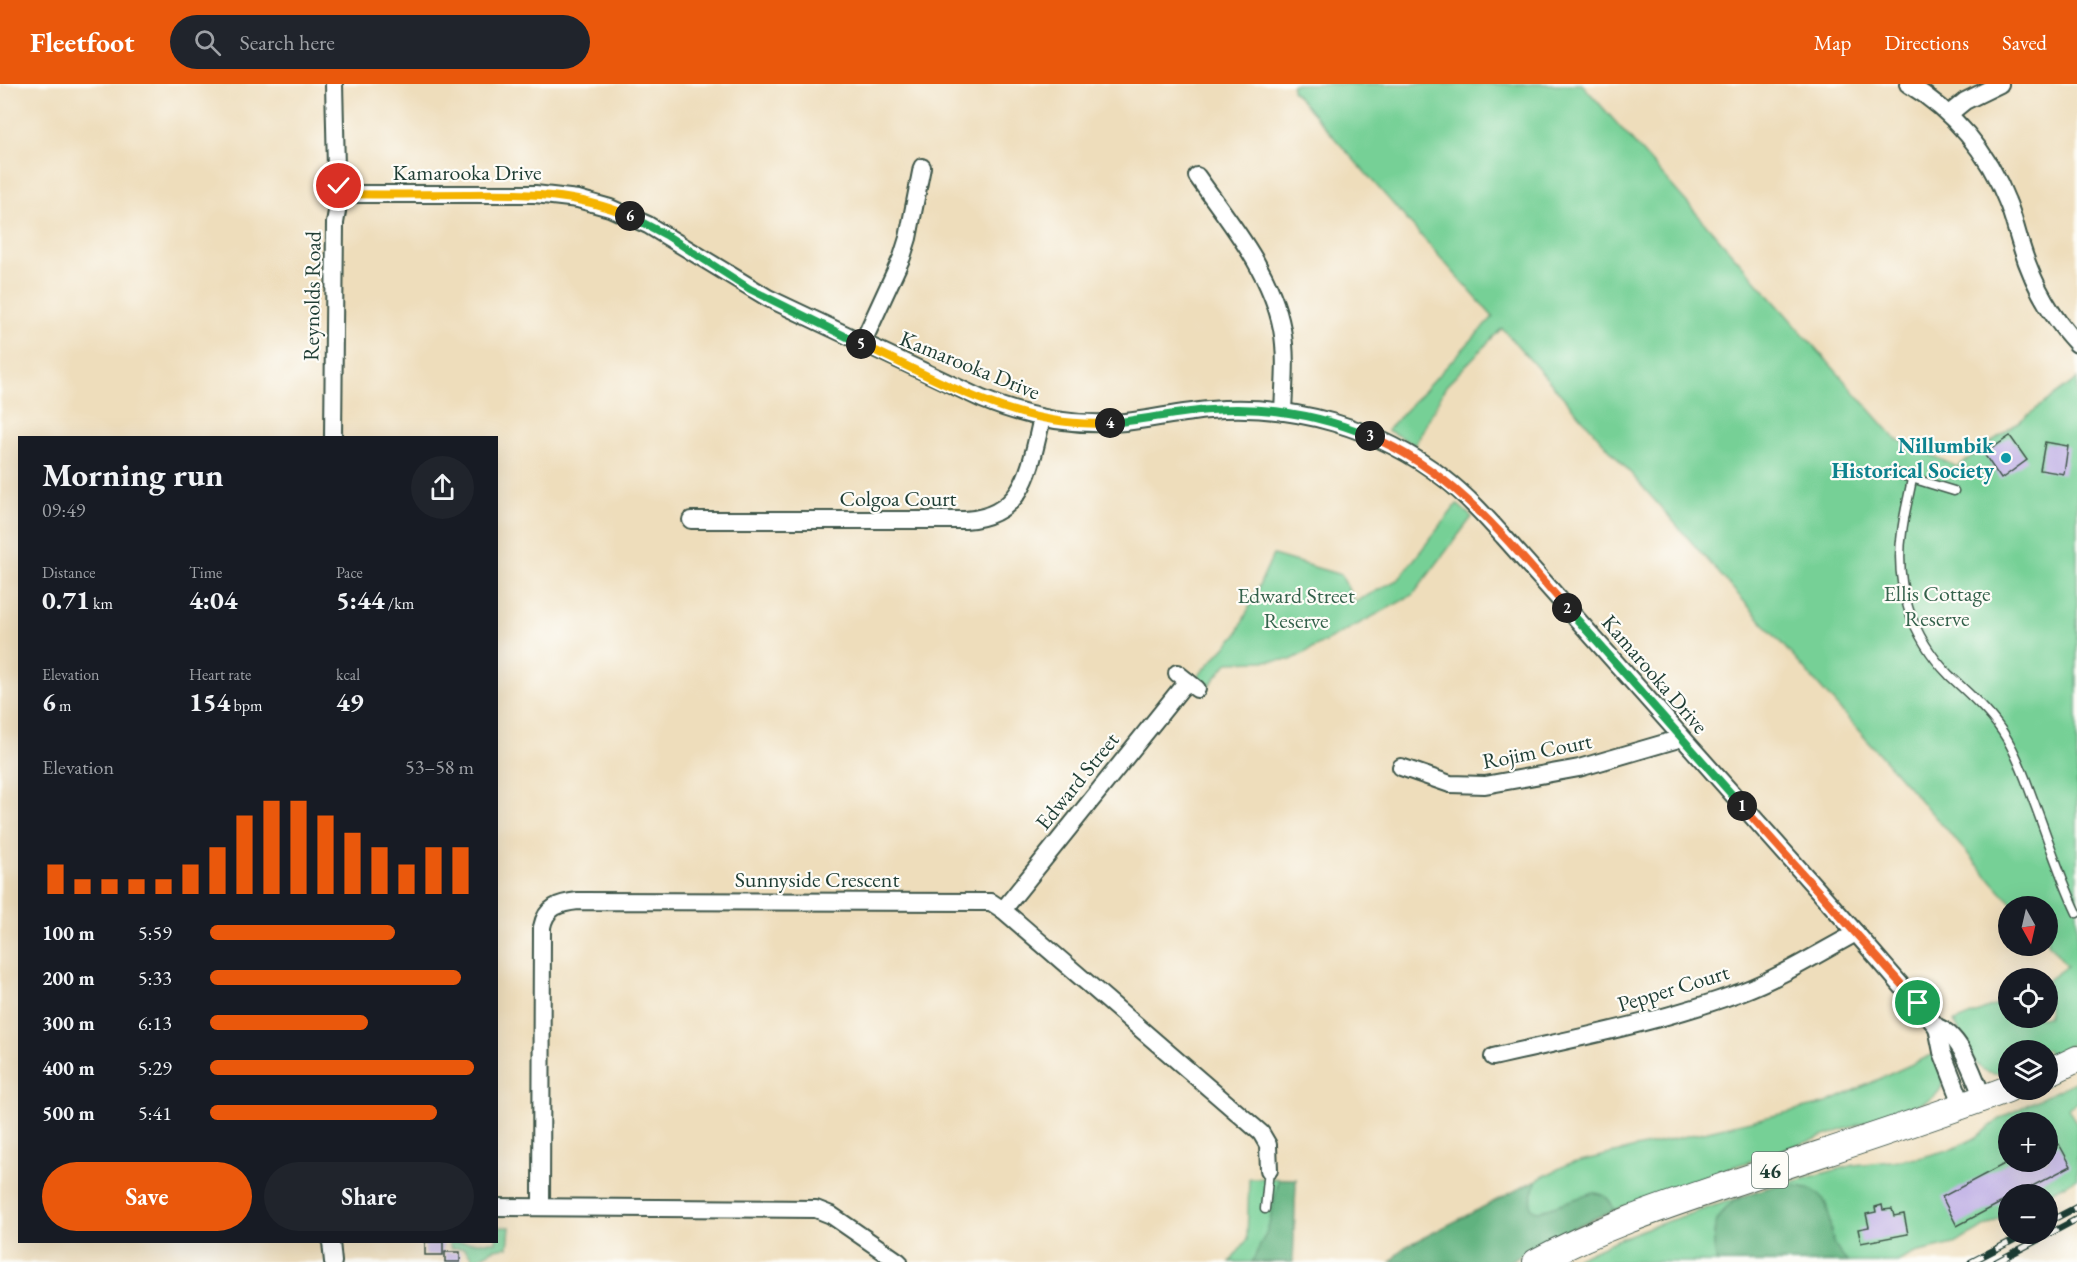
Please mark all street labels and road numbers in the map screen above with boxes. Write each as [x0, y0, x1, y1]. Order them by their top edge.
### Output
street label: Kamarooka Drive [393, 158, 542, 187]
street label: Reynolds Road [296, 230, 328, 361]
street label: Kamarooka Drive [896, 324, 1045, 406]
street label: Colgoa Court [839, 484, 957, 513]
street label: Kamarooka Drive [1595, 608, 1715, 740]
street label: Edward Street [1029, 726, 1125, 836]
street label: Rojim Court [1480, 726, 1594, 776]
street label: Sunnyside Crescent [735, 865, 899, 894]
street label: Pepper Court [1614, 957, 1732, 1019]
road number: 46 [1752, 1152, 1788, 1188]

